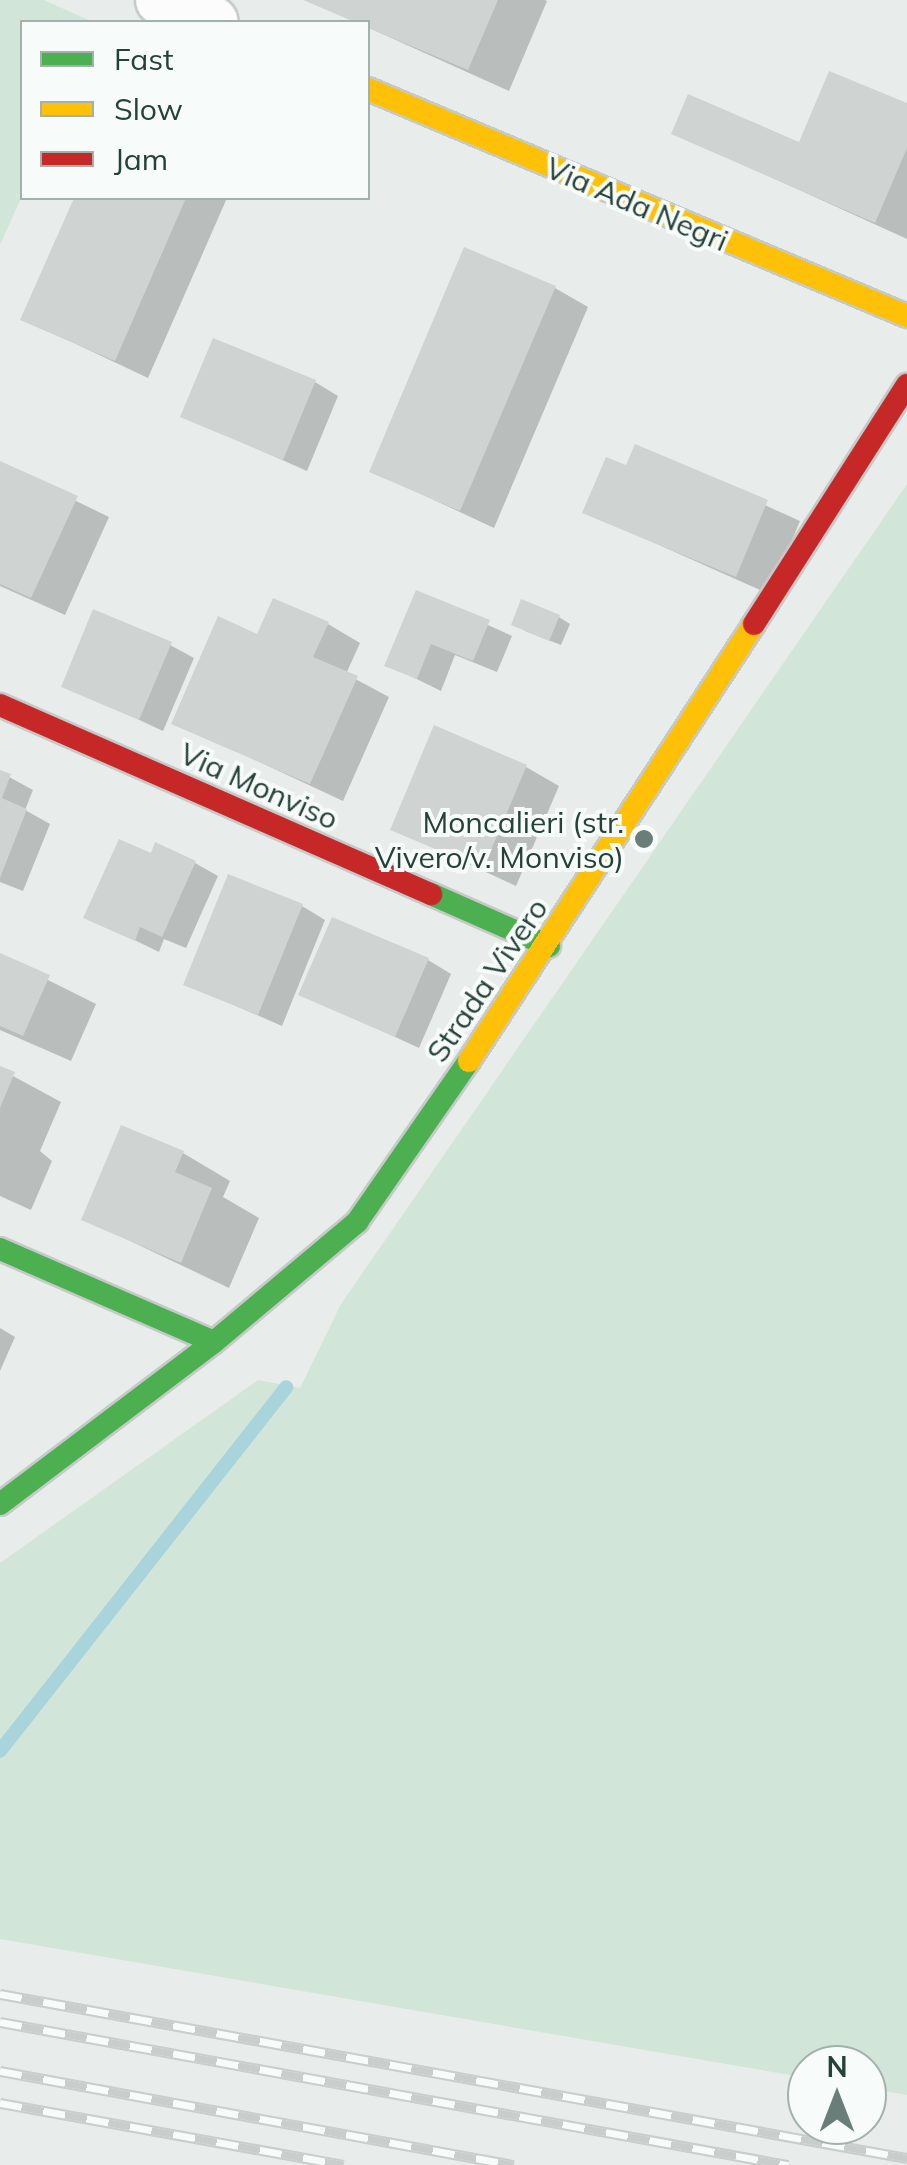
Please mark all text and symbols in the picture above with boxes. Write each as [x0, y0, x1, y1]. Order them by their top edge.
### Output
legend [20, 20, 370, 200]
text: Fast [114, 40, 174, 78]
text: Slow [114, 90, 183, 128]
text: Jam [114, 140, 168, 178]
street label: Via Ada Negri [540, 149, 734, 259]
street label: Via Monviso [174, 735, 344, 837]
place label: Moncalieri (str. Vivero/v. Monviso) [375, 804, 624, 874]
marker: Moncalieri (str. Vivero/v. Monviso) [633, 828, 655, 850]
street label: Strada Vivero [419, 891, 555, 1069]
north arrow [787, 2045, 887, 2145]
text: N [826, 2049, 848, 2084]

